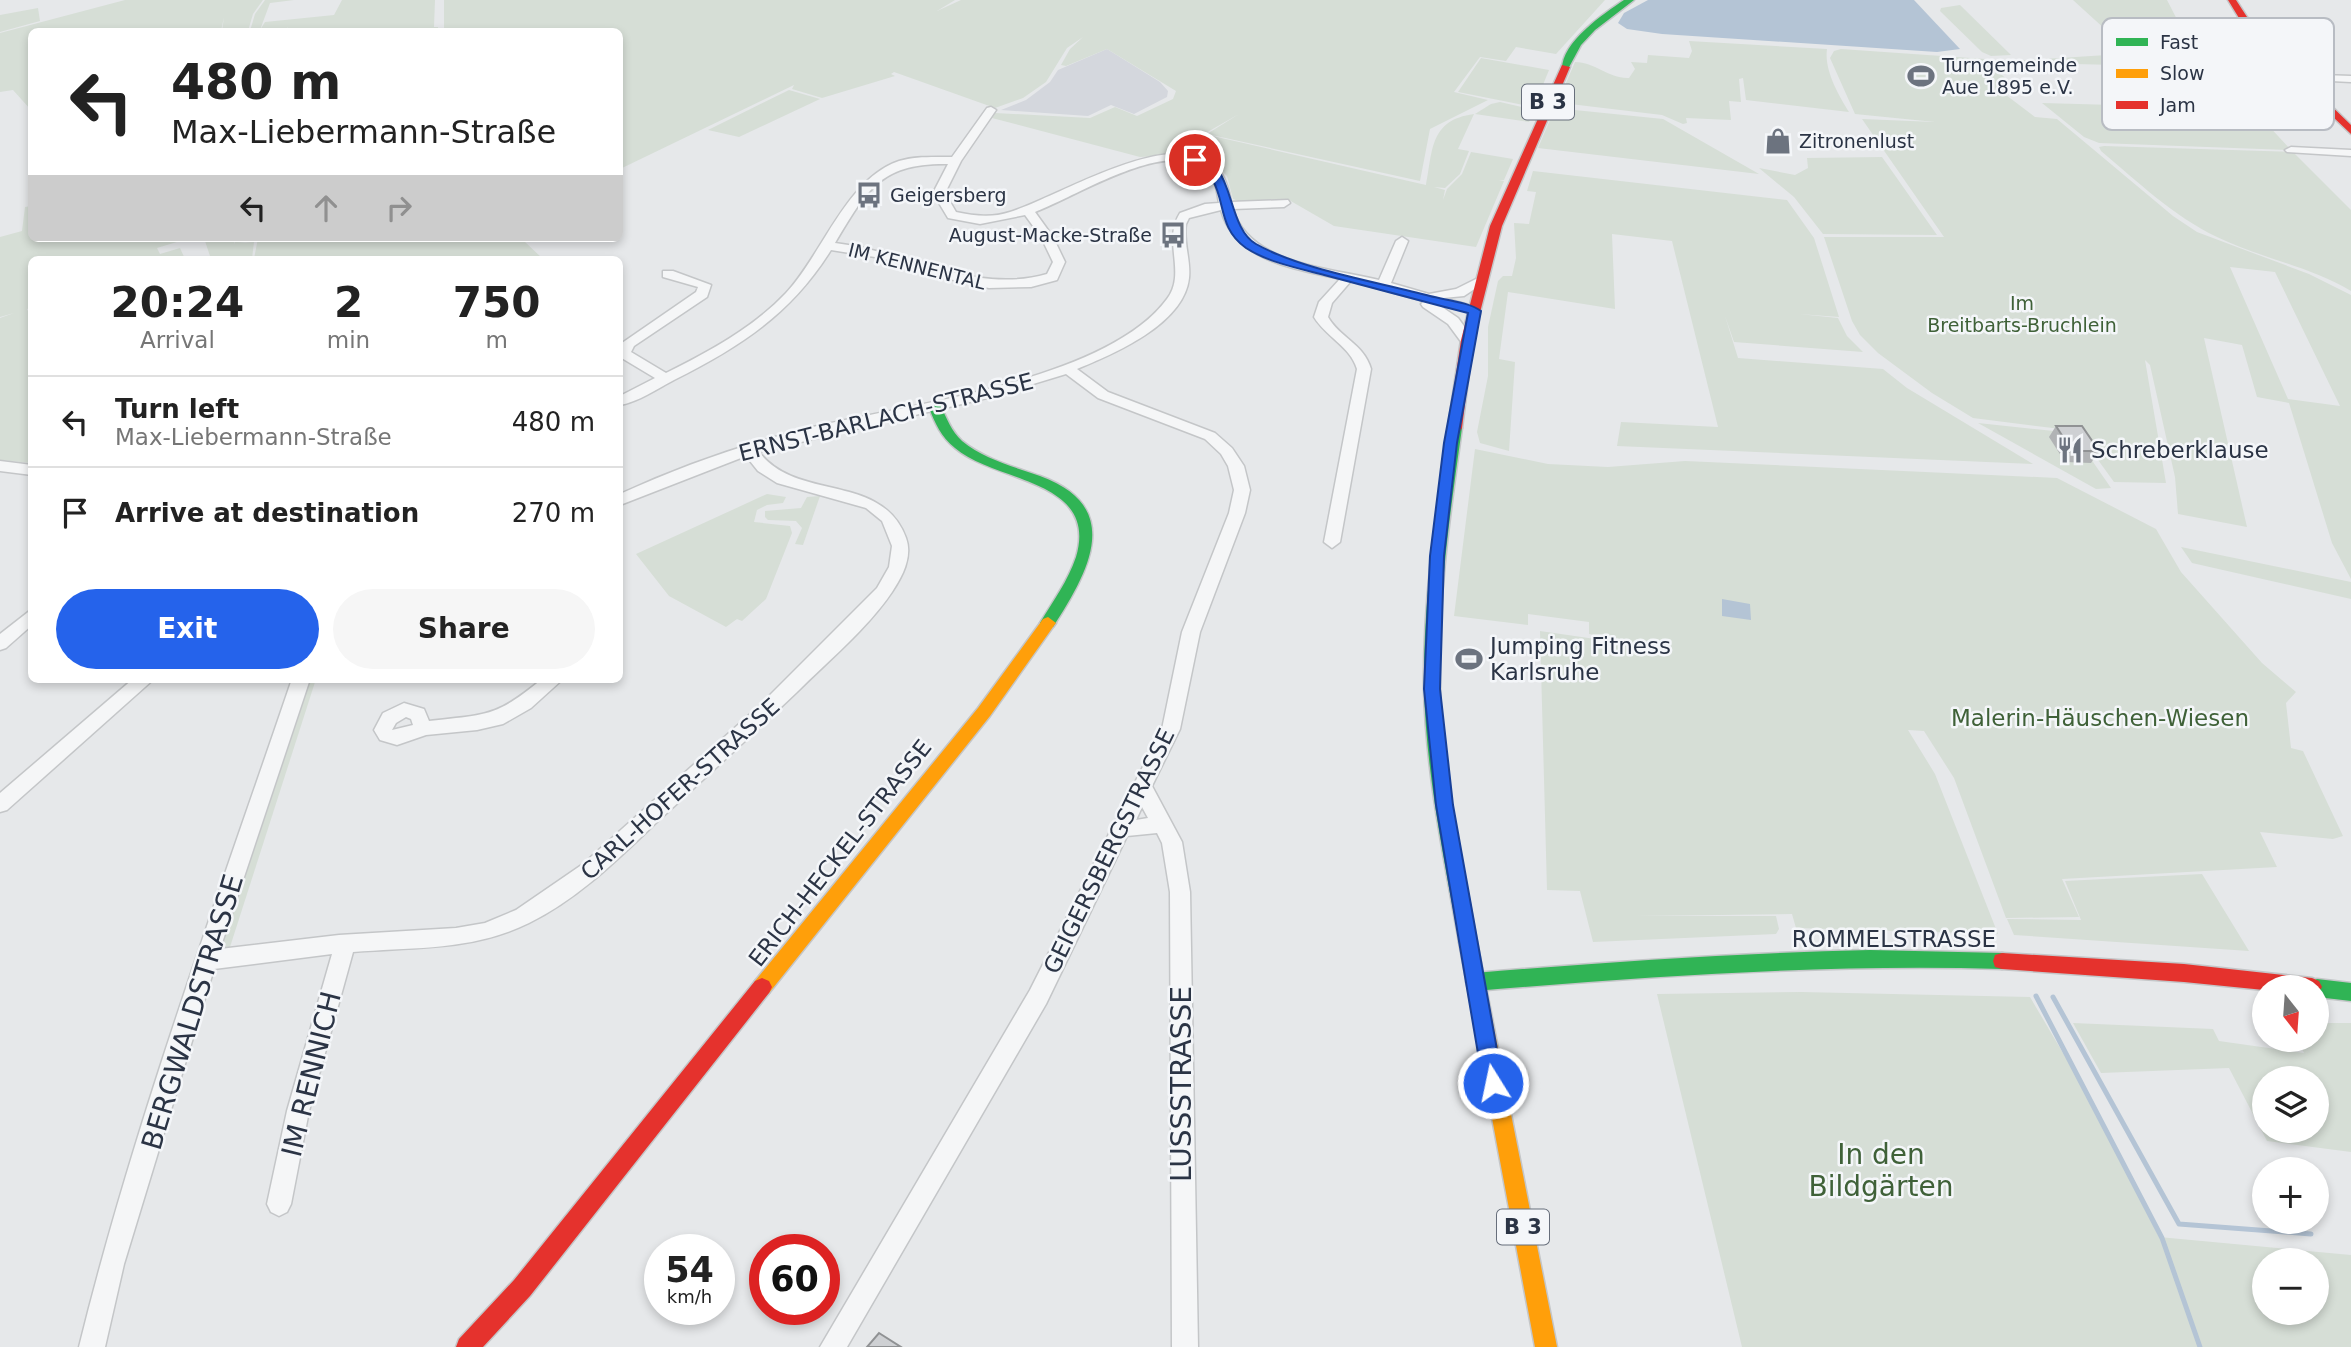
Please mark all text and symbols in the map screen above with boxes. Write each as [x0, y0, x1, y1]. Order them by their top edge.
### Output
legend [2102, 18, 2334, 130]
text: Fast [2160, 31, 2198, 53]
text: 480 m [171, 54, 341, 111]
place label: Turngemeinde Aue 1895 e.V. [1941, 54, 2077, 98]
icon: left [56, 56, 147, 147]
sports icon: Turngemeinde Aue 1895 e.V. [1906, 61, 1936, 91]
text: Slow [2160, 62, 2205, 84]
road number: B 3 [1522, 84, 1574, 119]
text: Jam [2159, 94, 2196, 116]
text: Max-Liebermann-Straße [171, 113, 556, 151]
shop icon: Zitronenlust [1763, 126, 1793, 156]
pin [1165, 130, 1225, 190]
place label: Zitronenlust [1799, 130, 1914, 152]
icon: arrive [1176, 141, 1214, 179]
bus stop icon: Geigersberg [854, 180, 884, 210]
place label: Geigersberg [890, 184, 1006, 206]
icon: left [234, 189, 272, 227]
icon: ahead [307, 189, 345, 227]
icon: right [380, 189, 418, 227]
bus stop icon: August-Macke-Straße [1158, 220, 1188, 250]
place label: August-Macke-Straße [949, 224, 1152, 246]
street label: IM KENNENTAL [846, 238, 988, 294]
text: 20:24 [111, 278, 244, 327]
text: 2 [334, 278, 363, 327]
text: 750 [453, 278, 540, 327]
park label: Im Breitbarts-Bruchlein [1927, 292, 2117, 336]
text: Arrival [140, 327, 215, 353]
text: min [327, 327, 370, 353]
text: m [485, 327, 508, 353]
street label: ERNST-BARLACH-STRASSE [736, 368, 1036, 466]
text: Turn left [115, 394, 239, 424]
icon: left [56, 403, 94, 441]
text: 480 m [512, 407, 595, 437]
text: Max-Liebermann-Straße [115, 424, 392, 450]
restaurant icon: Schreberklause [2055, 435, 2085, 465]
place label: Schreberklause [2091, 437, 2269, 463]
icon: arrive [56, 494, 94, 532]
text: Arrive at destination [115, 498, 419, 528]
text: 270 m [512, 498, 595, 528]
button: Exit [56, 589, 319, 669]
button: Share [333, 589, 595, 669]
place label: Jumping Fitness Karlsruhe [1488, 633, 1671, 685]
sports icon: Jumping Fitness Karlsruhe [1454, 644, 1484, 674]
street label: CARL-HOFER-STRASSE [575, 693, 785, 885]
park label: Malerin-Häuschen-Wiesen [1951, 705, 2249, 731]
street label: GEIGERSBERGSTRASSE [1038, 724, 1180, 978]
street label: ERICH-HECKEL-STRASSE [743, 735, 937, 971]
street label: BERGWALDSTRASSE [135, 871, 250, 1154]
street label: ROMMELSTRASSE [1792, 926, 1996, 952]
north arrow [2252, 975, 2329, 1052]
map controls [2252, 975, 2329, 1325]
street label: LUSSSTRASSE [1165, 986, 1198, 1182]
street label: IM RENNICH [275, 988, 348, 1160]
position arrow [1456, 1046, 1530, 1120]
button: layers [2252, 1066, 2329, 1143]
park label: In den Bildgärten [1809, 1138, 1953, 1203]
button: + [2252, 1157, 2329, 1234]
road number: B 3 [1497, 1210, 1549, 1244]
speed limit sign: 60 [749, 1234, 840, 1325]
button: − [2252, 1248, 2329, 1325]
text: 54 [665, 1250, 714, 1290]
text: km/h [667, 1286, 712, 1307]

